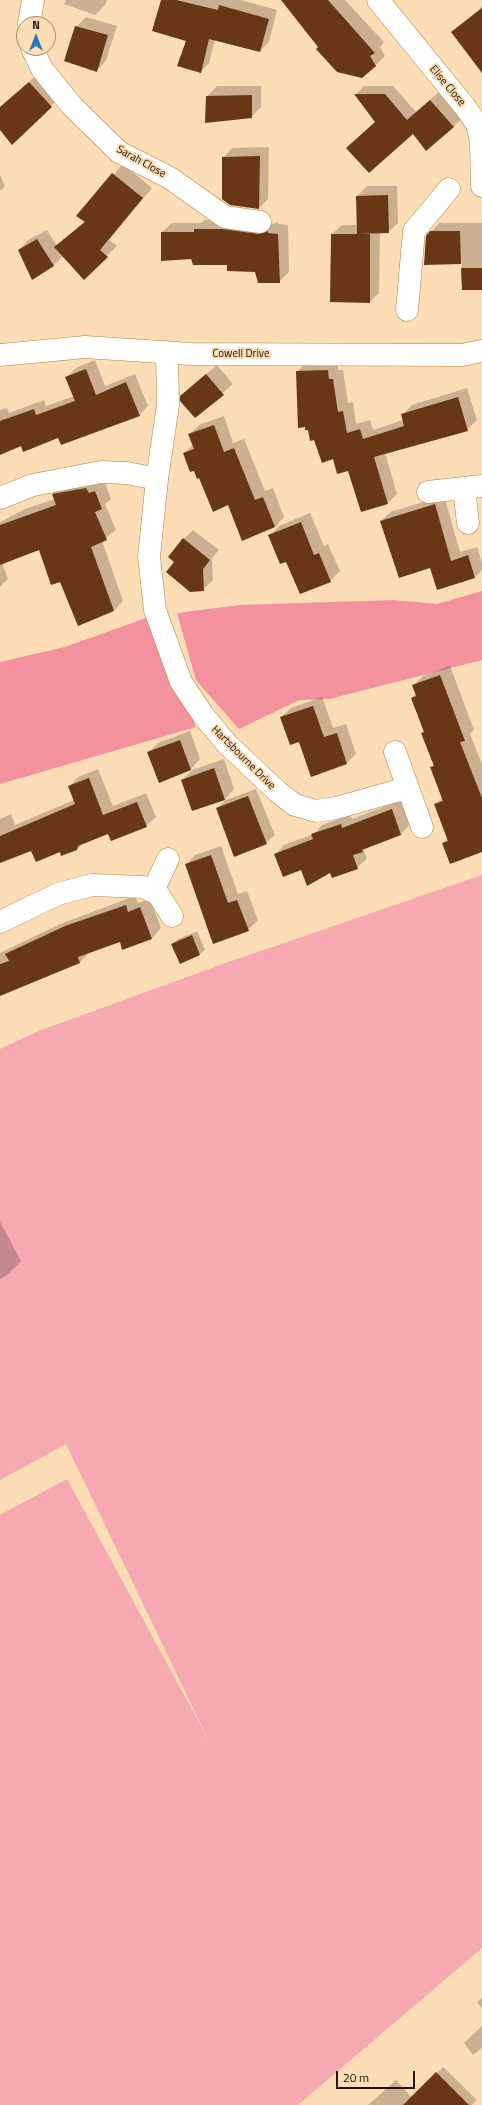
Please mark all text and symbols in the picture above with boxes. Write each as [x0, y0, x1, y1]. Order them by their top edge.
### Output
north arrow [16, 16, 56, 56]
text: N [32, 17, 40, 33]
street label: Elise Close [426, 63, 468, 109]
street label: Sarah Close [114, 143, 168, 181]
street label: Cowell Drive [212, 347, 270, 361]
street label: Hartsbourne Drive [208, 723, 278, 793]
scale bar [338, 2063, 417, 2089]
text: 20 m [343, 2068, 369, 2087]

